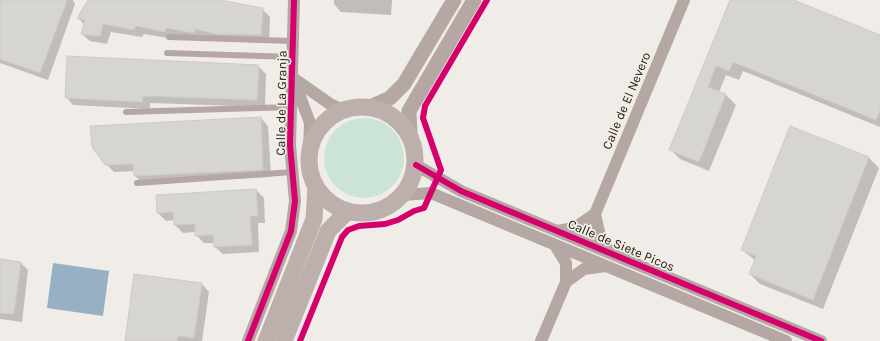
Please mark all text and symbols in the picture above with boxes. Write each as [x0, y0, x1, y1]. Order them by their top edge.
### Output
street label: Calle de La Granja [273, 50, 291, 156]
street label: Calle de El Nevero [599, 50, 655, 152]
street label: Calle de Siete Picos [565, 216, 677, 276]

